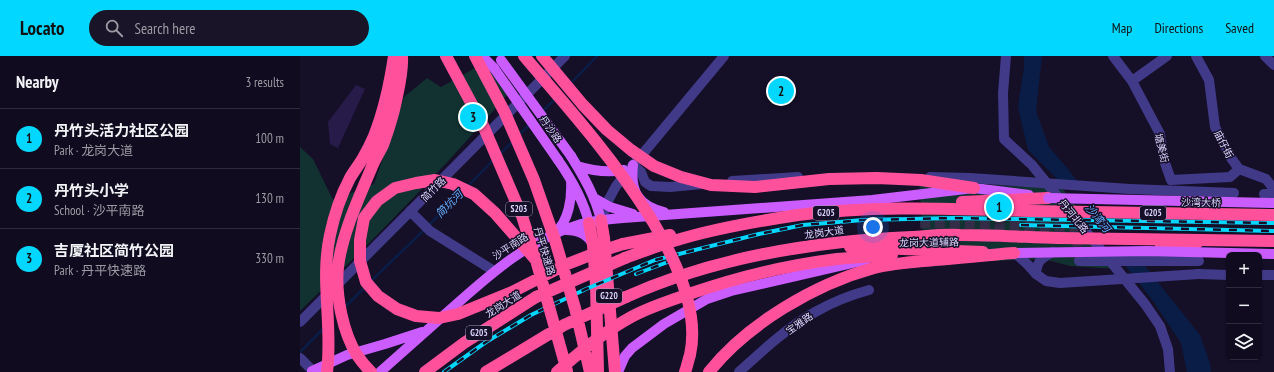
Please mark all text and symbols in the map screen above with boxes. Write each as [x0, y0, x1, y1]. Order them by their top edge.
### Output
search box [89, 10, 369, 46]
text: Locato [20, 16, 65, 40]
icon: search [103, 17, 125, 39]
text: Search here [135, 19, 195, 38]
text: Map [1112, 19, 1132, 37]
text: Directions [1154, 19, 1203, 37]
text: Saved [1225, 19, 1254, 37]
text: Nearby [16, 71, 59, 93]
text: 3 results [245, 74, 284, 91]
pin: 2 [768, 76, 794, 106]
pin: 3 [460, 102, 486, 132]
street label: 丹沙路 [537, 113, 565, 145]
text: 丹竹头活力社区公园 [54, 121, 189, 140]
street label: 庙仔街 [1211, 128, 1236, 161]
text: 1 [26, 130, 32, 147]
text: 100 m [255, 130, 284, 147]
street label: 塘美街 [1152, 132, 1171, 164]
text: Park · 龙岗大道 [54, 142, 133, 159]
street label: 简竹路 [418, 174, 449, 205]
text: 丹竹头小学 [54, 181, 129, 200]
water label: 简坑河 [432, 186, 467, 221]
text: 2 [26, 190, 32, 207]
text: 130 m [255, 190, 284, 207]
pin: 1 [986, 192, 1012, 222]
street label: 沙湾大桥 [1181, 196, 1221, 209]
street label: 丹河北路 [1056, 197, 1091, 236]
water label: 沙湾河 [1082, 201, 1115, 237]
text: School · 沙平南路 [54, 202, 144, 219]
road number: S203 [506, 202, 532, 216]
road number: G205 [813, 206, 839, 220]
road number: G205 [1140, 206, 1166, 220]
your location [863, 217, 883, 237]
street label: 龙岗大道 [803, 223, 845, 242]
street label: 丹平快速路 [531, 225, 558, 277]
street label: 沙平南路 [490, 230, 531, 263]
street label: 龙岗大道辅路 [899, 235, 959, 250]
text: 吉厦社区简竹公园 [54, 241, 174, 260]
text: 3 [26, 250, 32, 267]
text: 330 m [255, 250, 284, 267]
map controls [1226, 252, 1262, 360]
button: + [1226, 252, 1262, 288]
text: Park · 丹平快速路 [54, 262, 146, 279]
street label: 龙岗大道 [483, 288, 524, 321]
button: − [1226, 288, 1262, 324]
road number: G220 [596, 289, 622, 303]
street label: 宝雅路 [783, 309, 815, 337]
button: layers [1226, 324, 1262, 360]
road number: G205 [466, 326, 492, 340]

